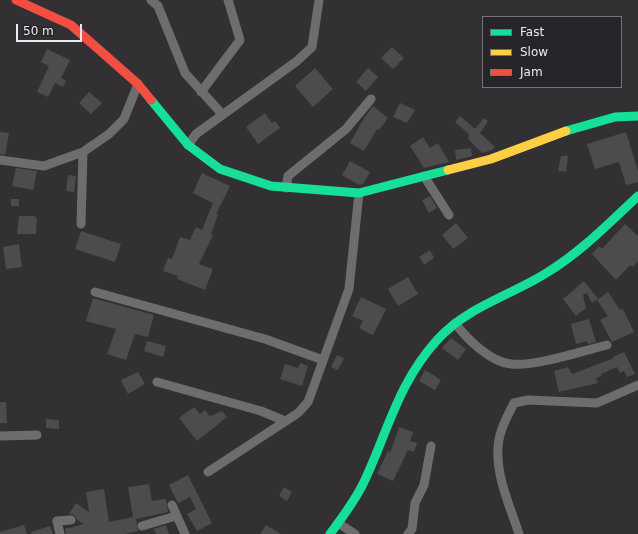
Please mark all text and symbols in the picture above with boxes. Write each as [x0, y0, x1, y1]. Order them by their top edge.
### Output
scale bar [18, 16, 84, 42]
legend [482, 16, 622, 88]
text: 50 m [23, 24, 54, 38]
text: Fast [520, 25, 544, 39]
text: Slow [520, 45, 548, 59]
text: Jam [520, 65, 543, 79]

